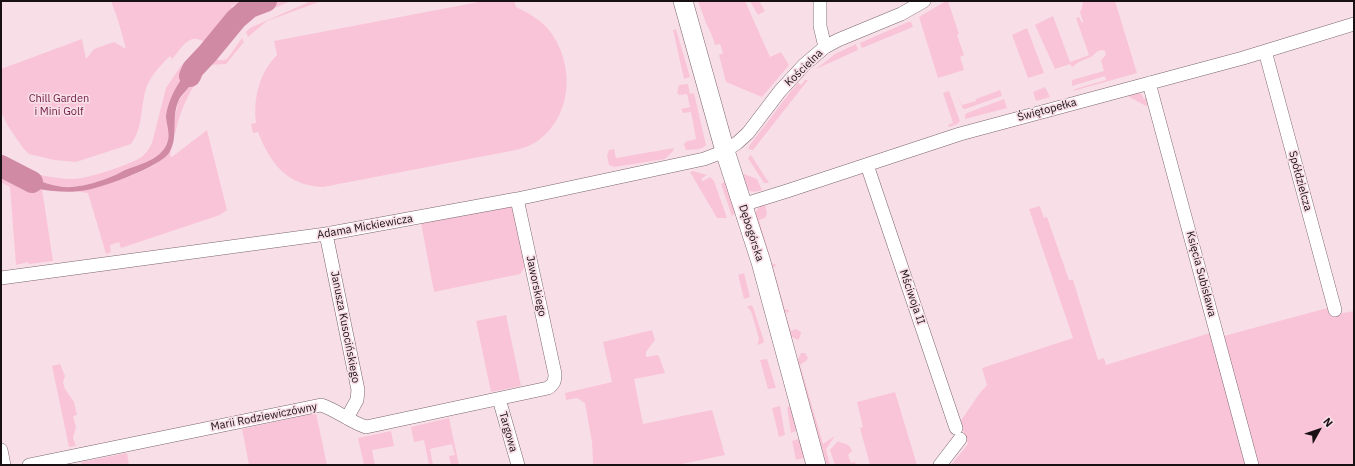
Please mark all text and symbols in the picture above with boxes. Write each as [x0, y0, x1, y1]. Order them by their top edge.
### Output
street label: Kościelna [782, 47, 826, 89]
park label: Chill Garden i Mini Golf [29, 92, 89, 118]
street label: Świętopełka [1016, 96, 1078, 124]
street label: Spółdzielcza [1286, 149, 1314, 213]
street label: Dębogórska [736, 203, 766, 263]
street label: Adama Mickiewicza [316, 212, 414, 242]
street label: Księcia Subisława [1183, 230, 1219, 318]
street label: Jaworskiego [523, 254, 549, 318]
street label: Mściwoja II [896, 268, 928, 326]
street label: Janusza Kusocińskiego [328, 270, 362, 384]
street label: Marii Rodziewiczówny [210, 400, 318, 434]
street label: Targowa [496, 410, 520, 454]
north arrow [1299, 410, 1339, 450]
text: N [1320, 415, 1336, 430]

